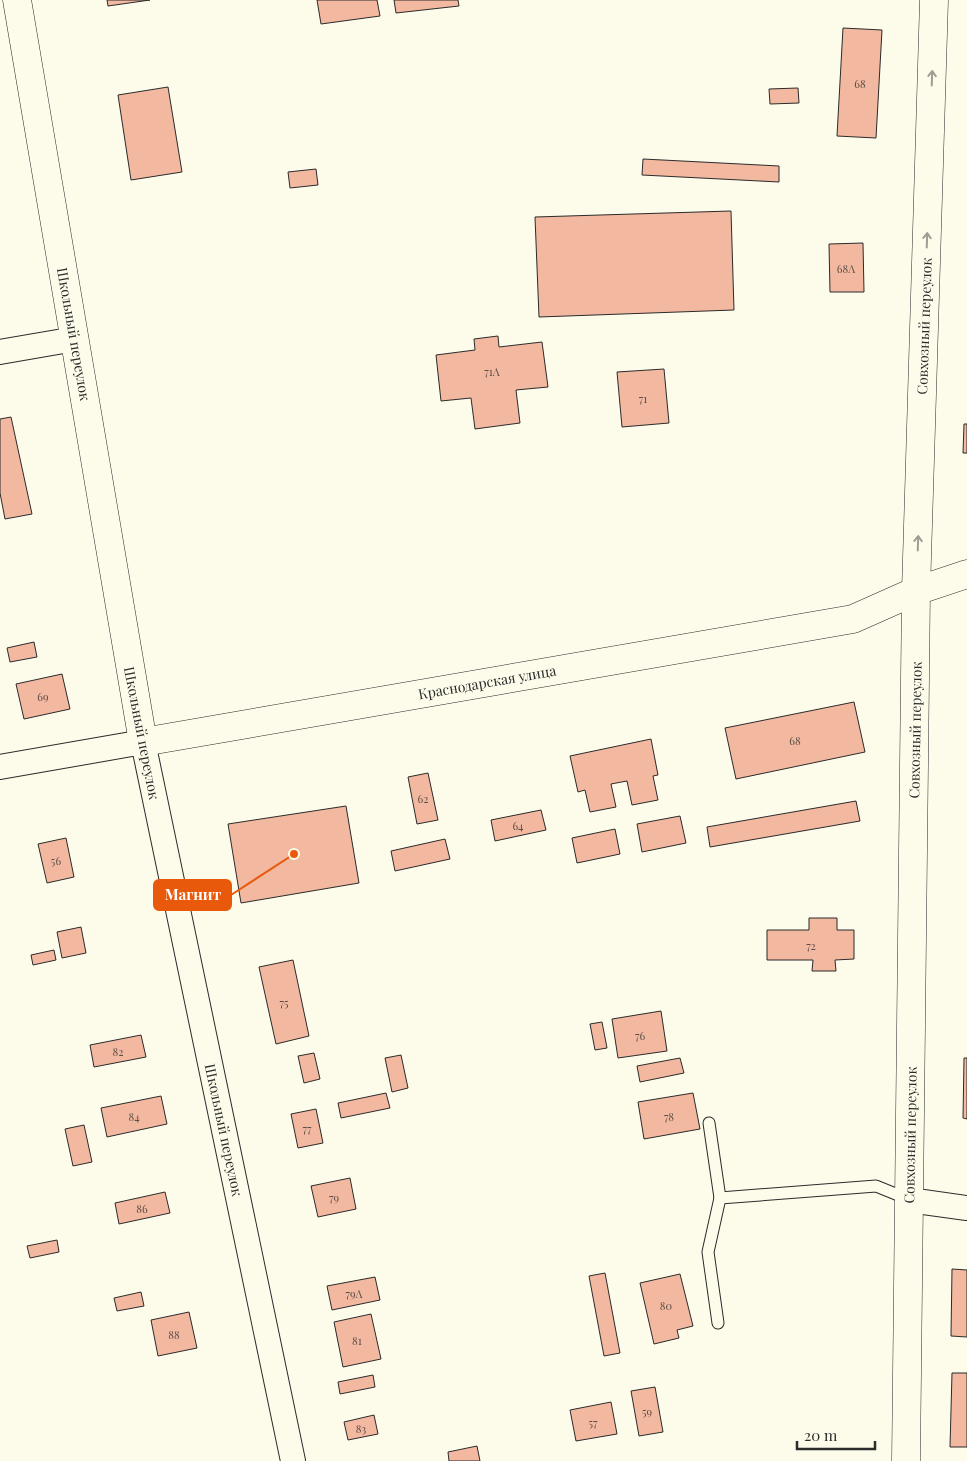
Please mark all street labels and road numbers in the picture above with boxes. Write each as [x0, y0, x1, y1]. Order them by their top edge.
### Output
street label: Совхозный переулок [912, 257, 936, 395]
street label: Школьный переулок [53, 266, 95, 402]
street label: Краснодарская улица [417, 661, 557, 703]
street label: Совхозный переулок [904, 661, 926, 799]
street label: Школьный переулок [120, 665, 164, 801]
street label: Школьный переулок [201, 1062, 247, 1198]
street label: Совхозный переулок [899, 1066, 921, 1204]

